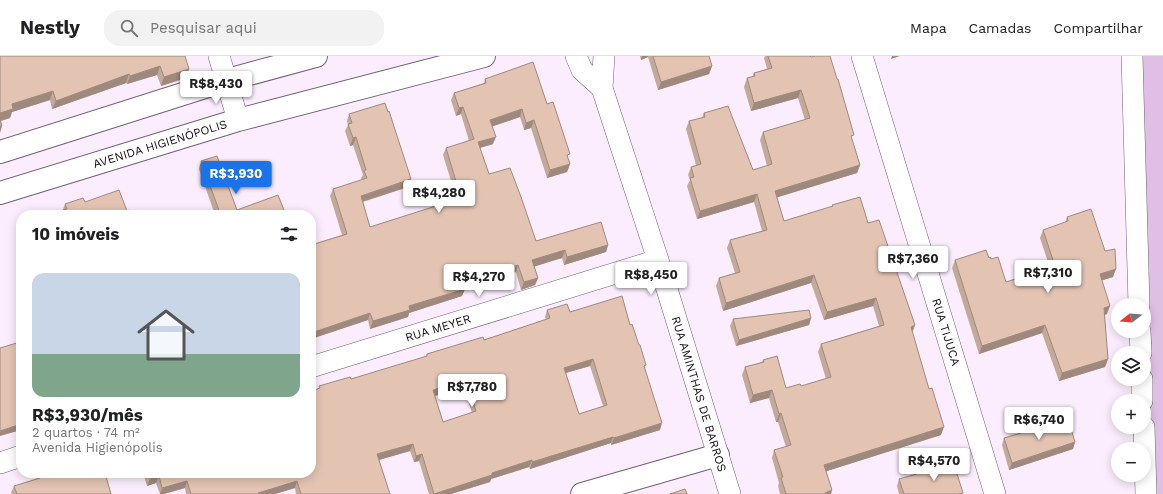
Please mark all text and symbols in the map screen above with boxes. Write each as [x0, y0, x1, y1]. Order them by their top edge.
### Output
search box [104, 10, 384, 46]
text: Nestly [20, 16, 80, 39]
icon: search [118, 17, 140, 39]
text: Pesquisar aqui [150, 19, 257, 37]
text: Mapa [910, 20, 947, 36]
text: Camadas [969, 20, 1031, 36]
text: Compartilhar [1053, 20, 1143, 36]
pin: R$8,430 [179, 71, 253, 105]
text: R$8,430 [189, 76, 243, 91]
street label: AVENIDA HIGIENÓPOLIS [91, 117, 229, 171]
pin: R$3,930 [199, 161, 273, 195]
text: R$3,930 [210, 166, 262, 181]
pin: R$4,280 [402, 180, 476, 214]
text: R$4,280 [412, 185, 466, 200]
icon: filters [278, 223, 300, 245]
text: 10 imóveis [32, 224, 119, 244]
pin: R$7,360 [876, 246, 950, 280]
text: R$7,360 [887, 251, 939, 266]
pin: R$7,310 [1011, 260, 1085, 294]
pin: R$8,450 [614, 262, 688, 296]
pin: R$4,270 [442, 264, 516, 298]
text: R$7,310 [1023, 265, 1073, 280]
text: R$8,450 [624, 267, 678, 282]
text: R$4,270 [453, 269, 505, 284]
street label: RUA TIJUCA [929, 297, 963, 367]
north arrow [1111, 298, 1151, 338]
map controls [1111, 298, 1151, 482]
icon: home [130, 299, 202, 371]
street label: RUA MEYER [403, 311, 473, 345]
street label: RUA AMINTHAS DE BARROS [669, 314, 729, 474]
button: layers [1111, 346, 1151, 386]
pin: R$7,780 [435, 374, 509, 408]
text: R$7,780 [447, 379, 497, 394]
button: + [1111, 394, 1151, 434]
text: R$3,930/mês [32, 405, 143, 425]
pin: R$6,740 [1002, 407, 1076, 441]
text: R$6,740 [1013, 412, 1065, 427]
text: 2 quartos · 74 m² [32, 425, 140, 440]
text: Avenida Higienópolis [32, 440, 163, 455]
button: − [1111, 442, 1151, 482]
pin: R$4,570 [897, 448, 971, 482]
text: R$4,570 [908, 453, 960, 468]

